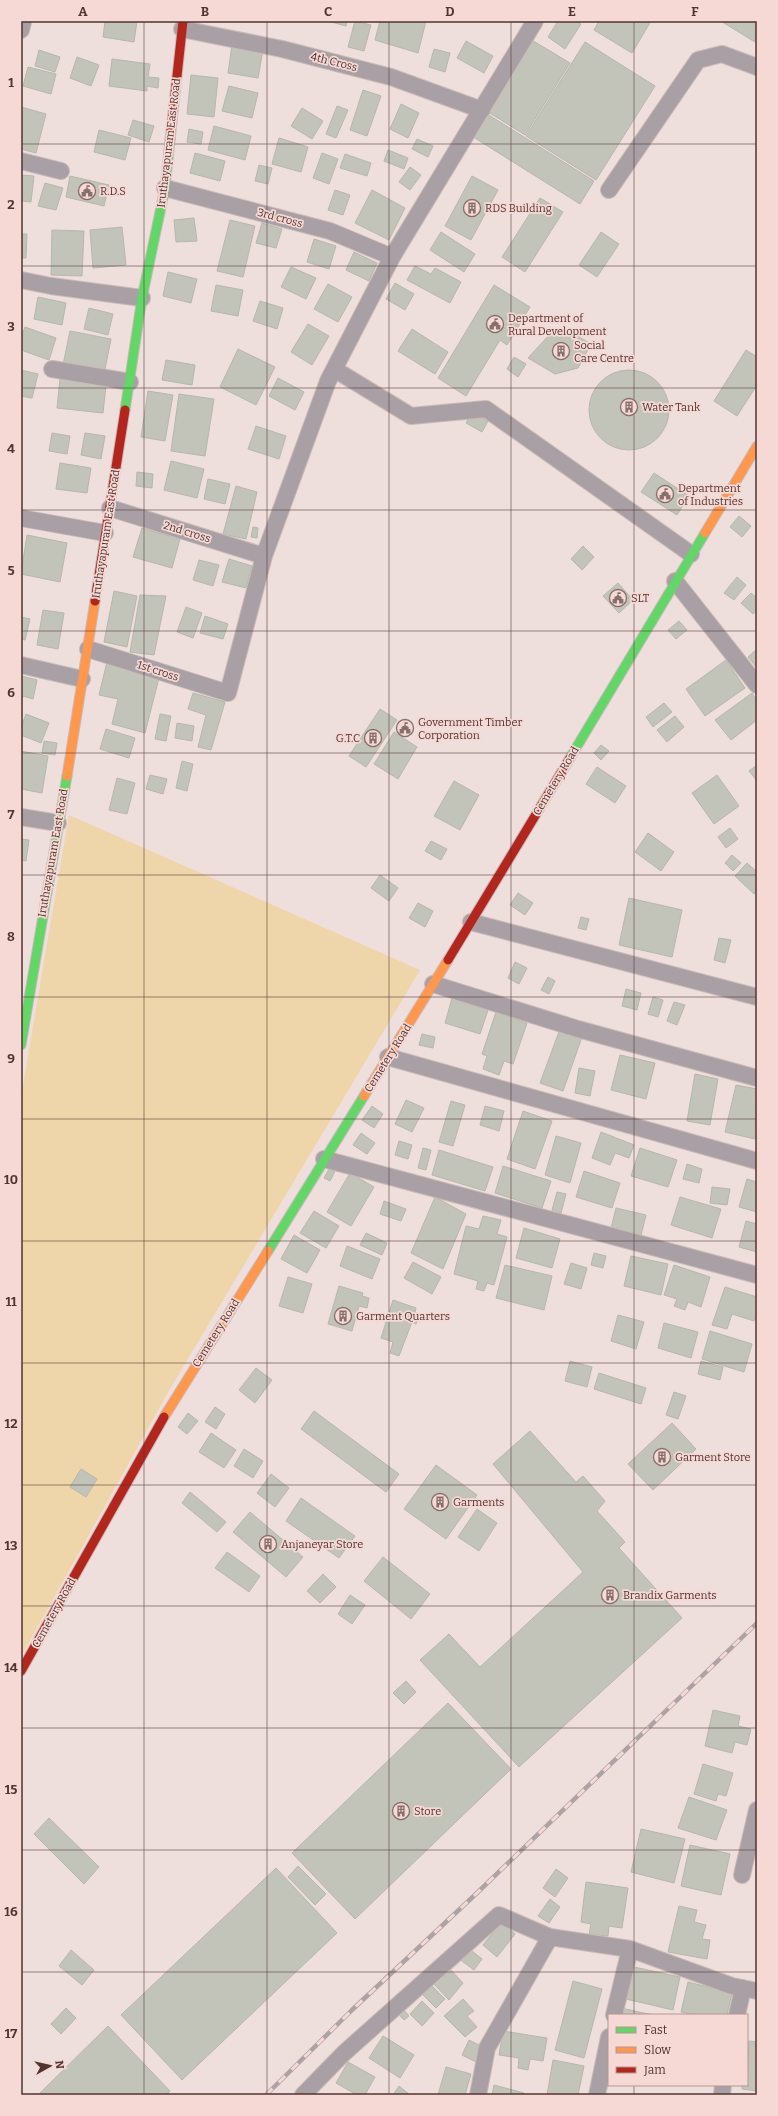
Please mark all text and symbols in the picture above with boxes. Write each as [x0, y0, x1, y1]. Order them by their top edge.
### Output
text: A [78, 4, 88, 19]
text: B [201, 4, 209, 19]
text: C [324, 4, 332, 19]
text: D [445, 4, 455, 19]
text: E [568, 4, 576, 19]
text: F [691, 4, 699, 19]
street label: 4th Cross [309, 50, 359, 74]
text: 1 [8, 75, 14, 90]
street label: Iruthayapuram East Road [155, 77, 183, 208]
public building icon: R.D.S [77, 181, 97, 201]
place label: R.D.S [100, 185, 126, 198]
text: 2 [7, 197, 15, 212]
building icon: RDS Building [462, 198, 482, 218]
place label: RDS Building [485, 202, 552, 215]
street label: 3rd cross [256, 206, 304, 230]
place label: Department of Rural Development [508, 312, 607, 338]
public building icon: Department of Rural Development [485, 314, 505, 334]
text: 3 [7, 319, 15, 334]
place label: Social Care Centre [574, 339, 634, 365]
building icon: Social Care Centre [551, 341, 571, 361]
building icon: Water Tank [619, 397, 639, 417]
place label: Water Tank [642, 401, 701, 414]
text: 4 [7, 441, 15, 456]
street label: Iruthayapuram East Road [89, 468, 123, 599]
place label: Department of Industries [678, 482, 743, 508]
public building icon: Department of Industries [655, 484, 675, 504]
street label: 2nd cross [162, 519, 212, 545]
text: 5 [7, 563, 15, 578]
public building icon: SLT [608, 588, 628, 608]
place label: SLT [631, 592, 650, 605]
street label: 1st cross [136, 658, 180, 684]
text: 6 [7, 685, 15, 700]
place label: Government Timber Corporation [418, 716, 522, 742]
public building icon: Government Timber Corporation [395, 718, 415, 738]
building icon: G.T.C [363, 728, 383, 748]
place label: G.T.C [336, 732, 360, 745]
street label: Cemetery Road [530, 744, 582, 818]
street label: Iruthayapuram East Road [35, 787, 71, 918]
text: 7 [8, 807, 15, 822]
text: 8 [7, 929, 15, 944]
street label: Cemetery Road [362, 1021, 414, 1095]
text: 9 [7, 1051, 15, 1066]
text: 10 [4, 1172, 18, 1187]
text: 11 [5, 1294, 17, 1309]
street label: Cemetery Road [190, 1296, 242, 1370]
building icon: Garment Quarters [333, 1306, 353, 1326]
place label: Garment Quarters [356, 1310, 450, 1323]
text: 12 [5, 1416, 17, 1431]
building icon: Garment Store [652, 1447, 672, 1467]
place label: Garment Store [675, 1451, 751, 1464]
building icon: Garments [430, 1492, 450, 1512]
place label: Garments [453, 1496, 504, 1509]
building icon: Anjaneyar Store [258, 1534, 278, 1554]
text: 13 [4, 1538, 18, 1553]
place label: Anjaneyar Store [281, 1538, 363, 1551]
street label: Cemetery Road [29, 1575, 79, 1650]
building icon: Brandix Garments [600, 1585, 620, 1605]
place label: Brandix Garments [623, 1589, 717, 1602]
text: 14 [4, 1660, 18, 1675]
text: 15 [5, 1782, 17, 1797]
building icon: Store [391, 1801, 411, 1821]
place label: Store [414, 1805, 441, 1818]
text: 16 [4, 1904, 18, 1919]
legend [608, 2014, 748, 2086]
text: Fast [644, 2023, 668, 2037]
text: 17 [5, 2026, 17, 2041]
text: Slow [644, 2043, 671, 2057]
north arrow [30, 2046, 70, 2086]
text: N [52, 2060, 67, 2070]
text: Jam [643, 2063, 666, 2077]

